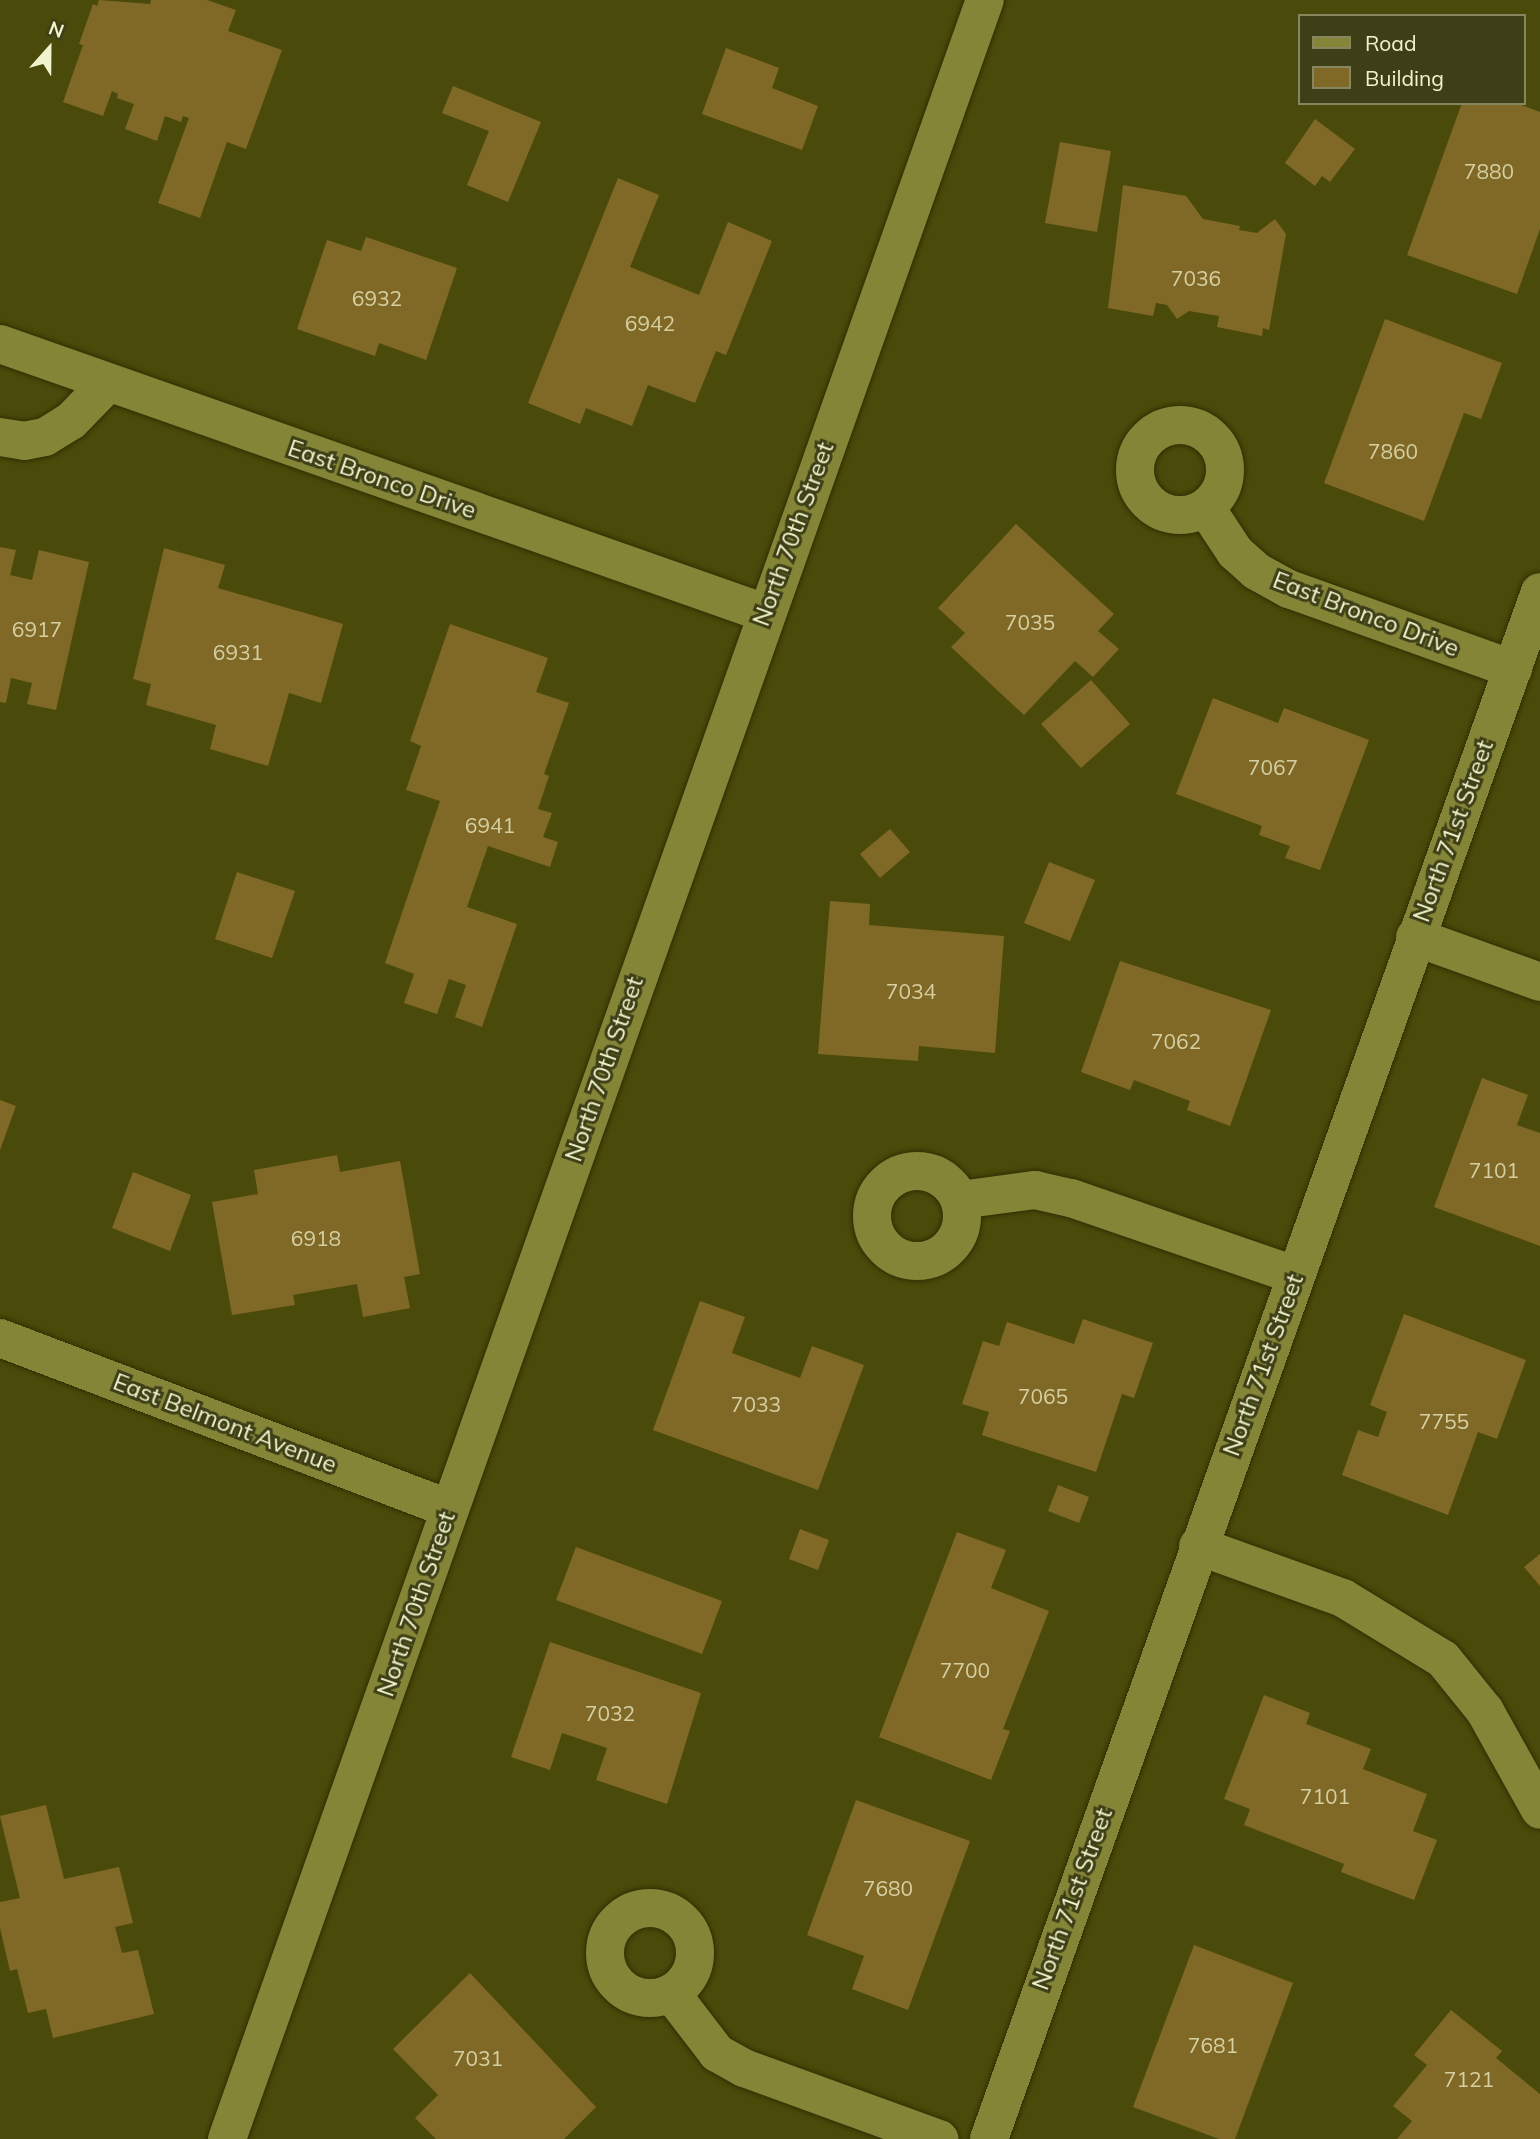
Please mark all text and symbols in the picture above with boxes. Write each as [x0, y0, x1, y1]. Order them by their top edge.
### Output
north arrow [14, 14, 84, 84]
legend [1298, 14, 1526, 105]
text: N [46, 16, 68, 43]
text: Road [1365, 30, 1416, 56]
text: Building [1365, 65, 1444, 91]
house number: 7880 [1464, 158, 1514, 184]
house number: 7036 [1171, 265, 1221, 291]
house number: 6932 [352, 285, 402, 311]
house number: 6942 [625, 310, 675, 336]
street label: East Bronco Drive [284, 433, 480, 525]
street label: North 70th Street [746, 438, 840, 630]
house number: 7860 [1368, 438, 1418, 464]
street label: East Bronco Drive [1269, 565, 1463, 663]
house number: 7035 [1005, 609, 1055, 635]
house number: 6917 [12, 616, 62, 642]
house number: 6931 [213, 639, 263, 665]
street label: North 71st Street [1407, 736, 1499, 926]
house number: 7067 [1248, 754, 1298, 780]
house number: 6941 [465, 812, 515, 838]
street label: North 70th Street [559, 973, 649, 1165]
house number: 7034 [886, 978, 936, 1004]
house number: 7062 [1151, 1028, 1201, 1054]
house number: 7101 [1469, 1157, 1519, 1183]
house number: 6918 [291, 1225, 341, 1251]
street label: North 71st Street [1217, 1270, 1309, 1460]
street label: East Belmont Avenue [109, 1367, 341, 1479]
house number: 7065 [1018, 1383, 1068, 1409]
house number: 7033 [731, 1391, 781, 1417]
house number: 7755 [1419, 1408, 1469, 1434]
street label: North 70th Street [371, 1508, 461, 1700]
house number: 7700 [940, 1657, 990, 1683]
house number: 7032 [585, 1700, 635, 1726]
house number: 7101 [1300, 1783, 1350, 1809]
street label: North 71st Street [1026, 1804, 1118, 1994]
house number: 7680 [863, 1875, 913, 1901]
house number: 7681 [1188, 2032, 1238, 2058]
house number: 7031 [453, 2045, 503, 2071]
house number: 7121 [1444, 2066, 1494, 2092]

